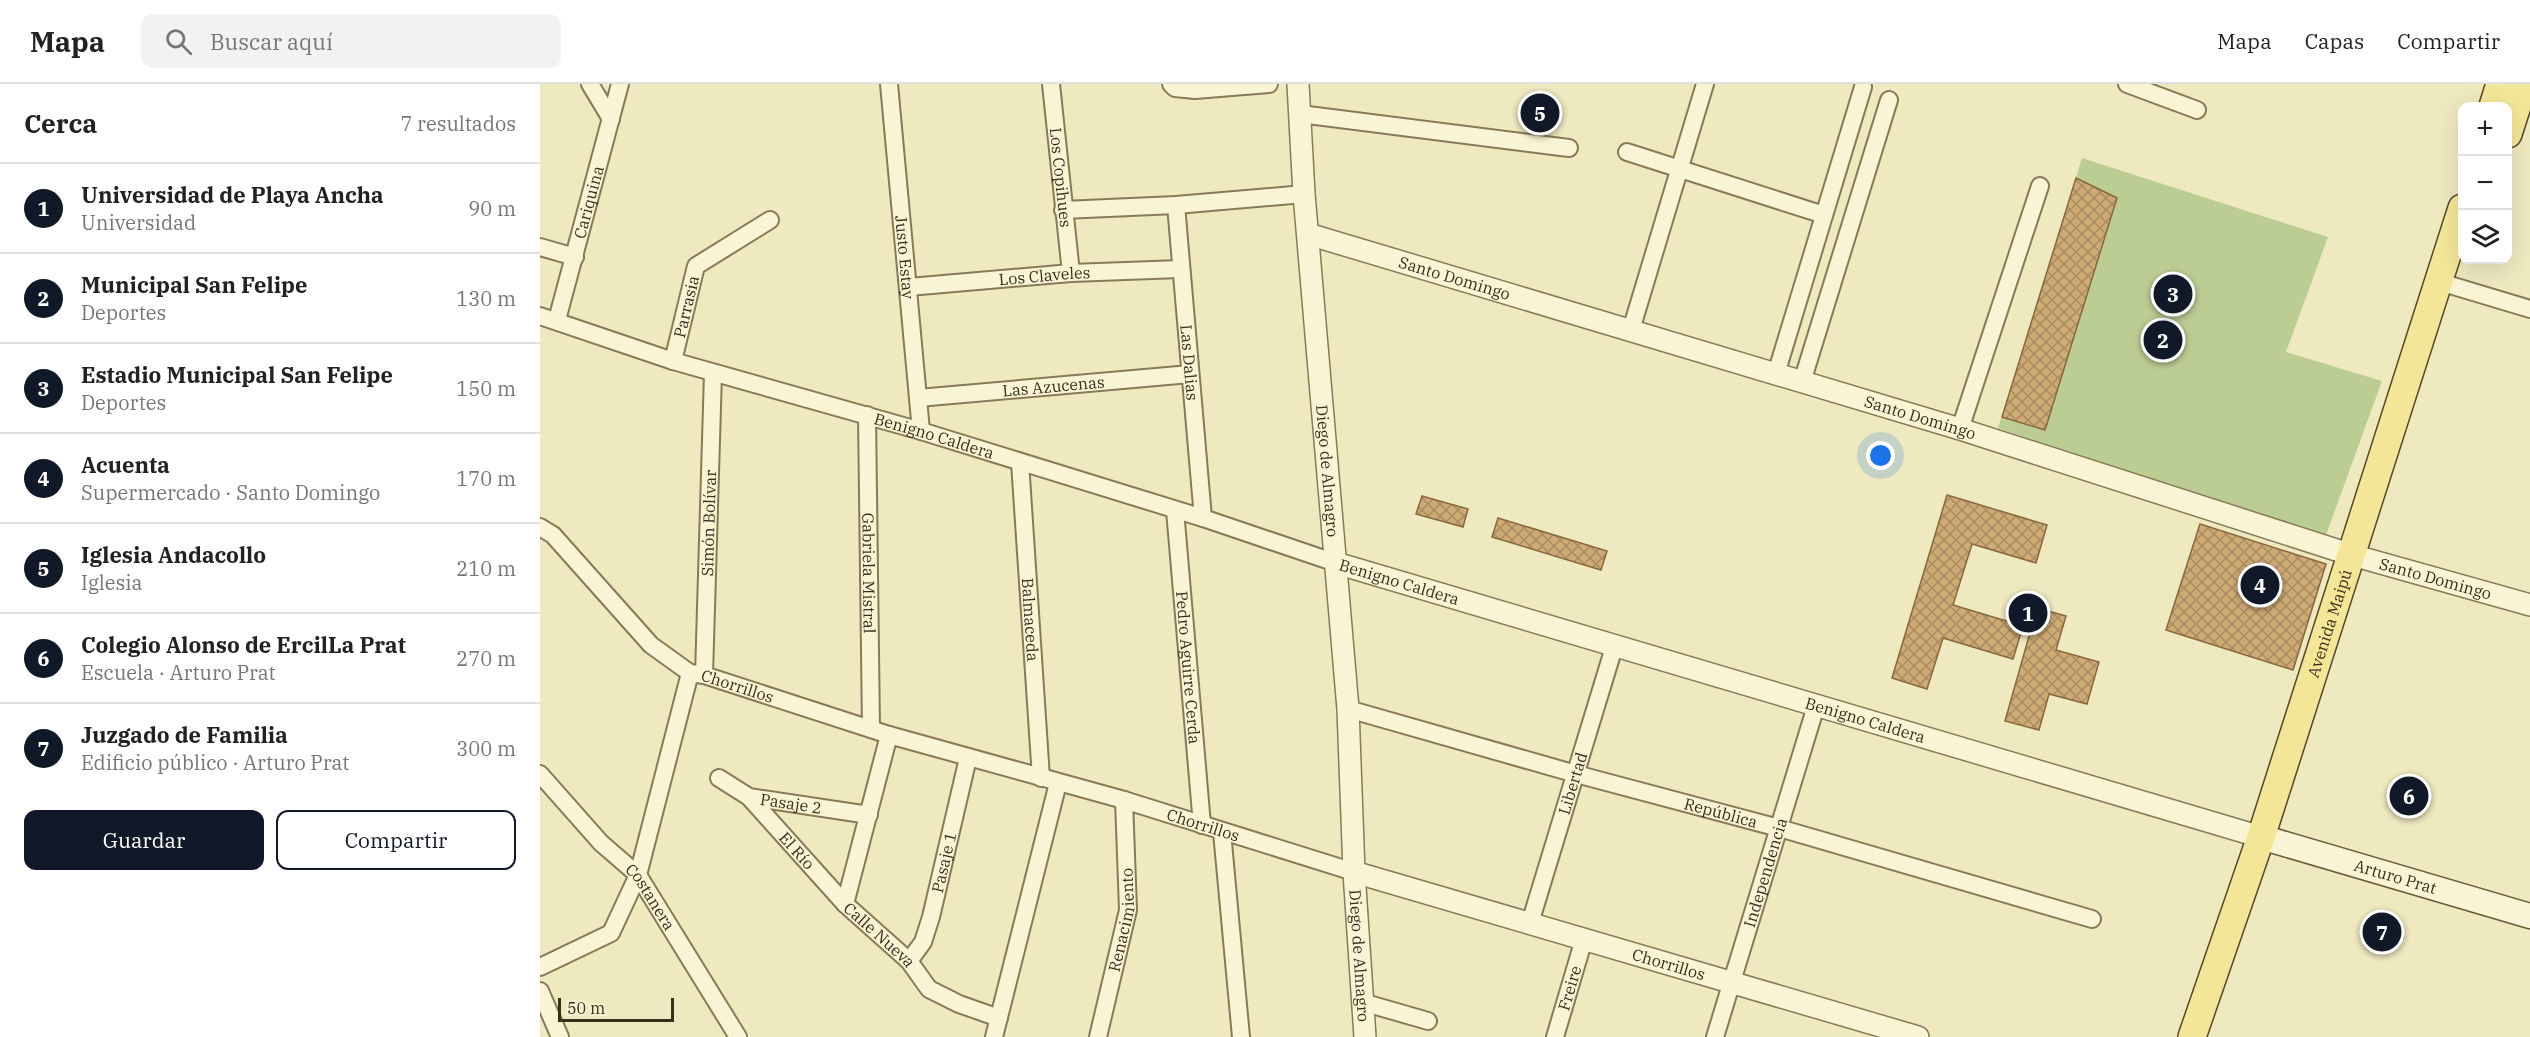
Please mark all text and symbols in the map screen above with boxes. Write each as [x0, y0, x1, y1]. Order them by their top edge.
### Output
search box [141, 14, 561, 68]
text: Mapa [30, 23, 105, 60]
icon: search [162, 25, 195, 58]
text: Buscar aquí [210, 27, 333, 56]
text: Mapa [2217, 27, 2272, 55]
text: Capas [2305, 27, 2364, 55]
text: Compartir [2397, 27, 2500, 55]
pin: 5 [1520, 90, 1560, 135]
map controls [2458, 102, 2512, 264]
button: + [2458, 102, 2512, 156]
text: Cerca [24, 106, 97, 140]
text: 7 resultados [400, 110, 516, 137]
street label: Los Copihues [1046, 126, 1076, 228]
button: − [2458, 156, 2512, 210]
street label: Cariquina [569, 163, 608, 241]
text: Universidad de Playa Ancha [81, 180, 384, 209]
text: 1 [38, 195, 50, 222]
text: 90 m [468, 195, 516, 222]
text: Universidad [81, 209, 196, 236]
button: layers [2458, 210, 2512, 264]
street label: Justo Estay [891, 215, 919, 300]
street label: Santo Domingo [1396, 252, 1513, 304]
street label: Los Claveles [998, 262, 1091, 289]
text: Municipal San Felipe [81, 270, 308, 299]
pin: 3 [2154, 272, 2192, 316]
street label: Parrasia [669, 273, 703, 340]
text: 2 [38, 285, 50, 312]
text: 130 m [456, 285, 516, 312]
text: Deportes [81, 299, 166, 326]
pin: 2 [2144, 318, 2182, 362]
street label: Las Dalias [1176, 324, 1203, 401]
text: Estadio Municipal San Felipe [81, 360, 393, 389]
street label: Las Azucenas [1002, 372, 1105, 401]
text: 3 [38, 375, 50, 402]
text: 150 m [456, 375, 516, 402]
text: Deportes [81, 389, 166, 416]
street label: Santo Domingo [1862, 391, 1978, 443]
street label: Diego de Almagro [1312, 404, 1343, 538]
street label: Benigno Caldera [872, 408, 997, 463]
your location [1866, 441, 1895, 470]
text: Acuenta [81, 450, 170, 479]
text: 4 [38, 465, 50, 492]
text: 170 m [456, 465, 516, 492]
street label: Simón Bolívar [697, 470, 720, 577]
text: Supermercado · Santo Domingo [81, 479, 380, 506]
street label: Gabriela Mistral [858, 512, 880, 634]
text: Iglesia Andacollo [81, 540, 266, 569]
street label: Santo Domingo [2377, 553, 2494, 604]
text: 5 [38, 555, 50, 582]
text: 210 m [456, 555, 516, 582]
street label: Benigno Caldera [1337, 555, 1462, 609]
pin: 4 [2240, 562, 2280, 608]
street label: Avenida Maipú [2303, 567, 2356, 680]
text: Iglesia [81, 569, 143, 596]
street label: Balmaceda [1018, 577, 1043, 662]
street label: Pedro Aguirre Cerda [1172, 590, 1205, 745]
pin: 1 [2008, 590, 2048, 636]
text: Colegio Alonso de ErcilLa Prat [81, 630, 406, 659]
text: 6 [38, 645, 50, 672]
text: 270 m [456, 645, 516, 672]
text: Escuela · Arturo Prat [81, 659, 276, 686]
street label: Chorrillos [699, 665, 776, 707]
street label: Benigno Caldera [1803, 693, 1928, 747]
text: Juzgado de Familia [81, 720, 288, 749]
text: 7 [38, 735, 50, 762]
text: 300 m [456, 735, 516, 762]
text: Edificio público · Arturo Prat [81, 749, 349, 776]
street label: Libertad [1554, 749, 1592, 817]
pin: 6 [2390, 774, 2428, 818]
street label: Pasaje 2 [759, 789, 823, 818]
street label: República [1682, 793, 1760, 832]
street label: Chorrillos [1164, 804, 1242, 846]
button: Guardar [24, 810, 264, 870]
button: Compartir [276, 810, 516, 870]
street label: Independencia [1739, 815, 1791, 930]
street label: El Río [775, 828, 819, 874]
street label: Pasaje 1 [927, 830, 960, 895]
street label: Arturo Prat [2352, 855, 2439, 898]
street label: Costanera [622, 859, 680, 934]
street label: Renacimiento [1104, 868, 1139, 974]
street label: Diego de Almagro [1345, 889, 1374, 1023]
street label: Calle Nueva [840, 898, 920, 971]
pin: 7 [2362, 910, 2402, 954]
street label: Chorrillos [1630, 944, 1708, 984]
street label: Freire [1553, 963, 1586, 1013]
scale bar [558, 995, 674, 1022]
text: 50 m [567, 998, 605, 1018]

